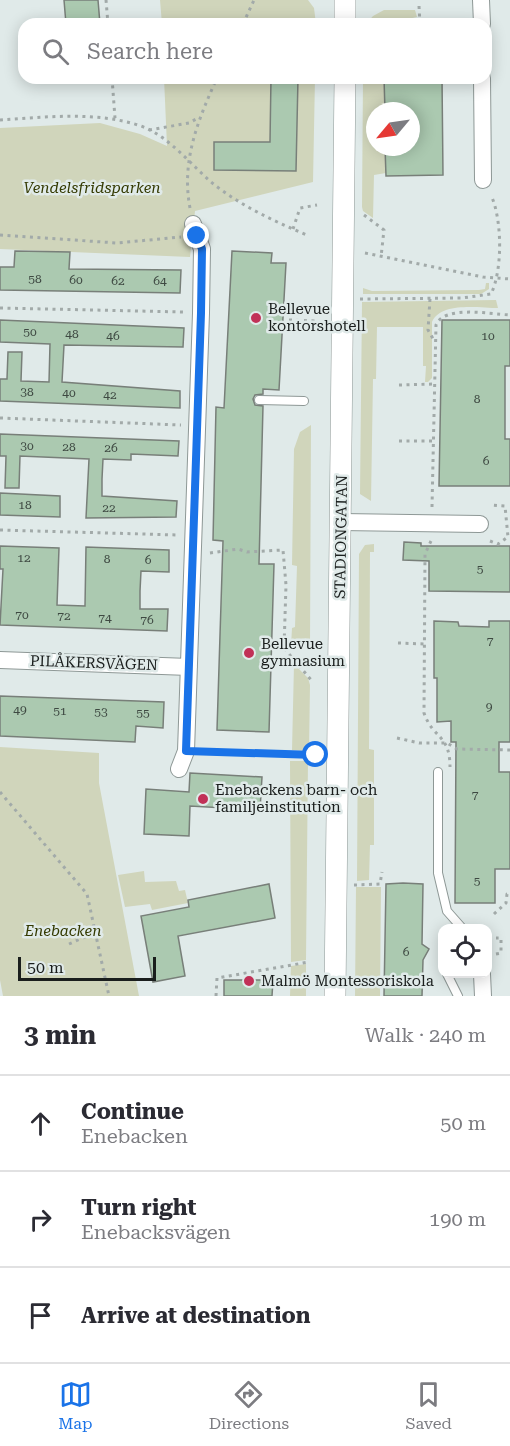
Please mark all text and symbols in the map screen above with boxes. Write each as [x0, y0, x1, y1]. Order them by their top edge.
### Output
search box [18, 18, 492, 84]
icon: search [39, 35, 72, 68]
text: Search here [87, 39, 213, 64]
north arrow [366, 102, 420, 156]
park label: Vendelsfridsparken [23, 179, 161, 197]
route end [183, 222, 209, 248]
house number: 58 [28, 272, 42, 286]
house number: 60 [69, 273, 83, 287]
house number: 62 [111, 274, 125, 288]
house number: 64 [153, 274, 167, 288]
place label: Bellevue kontorshotell [268, 300, 366, 335]
marker: Bellevue kontorshotell [249, 311, 263, 325]
house number: 50 [23, 325, 37, 339]
house number: 48 [65, 327, 79, 341]
house number: 46 [106, 329, 120, 343]
house number: 10 [481, 329, 495, 343]
house number: 38 [20, 385, 34, 399]
house number: 40 [62, 386, 76, 400]
house number: 42 [103, 388, 117, 402]
house number: 8 [474, 392, 481, 406]
house number: 30 [20, 439, 34, 453]
house number: 28 [62, 440, 76, 454]
house number: 26 [104, 441, 118, 455]
house number: 6 [483, 454, 490, 468]
street label: STADIONGATAN [331, 475, 351, 599]
house number: 18 [18, 498, 32, 512]
house number: 22 [102, 501, 116, 515]
house number: 12 [17, 551, 31, 565]
house number: 8 [104, 552, 111, 566]
house number: 6 [145, 553, 152, 567]
house number: 5 [477, 562, 484, 576]
house number: 70 [15, 608, 29, 622]
house number: 72 [57, 609, 71, 623]
house number: 74 [98, 611, 112, 625]
house number: 76 [140, 613, 154, 627]
house number: 7 [487, 634, 494, 648]
place label: Bellevue gymnasium [261, 635, 345, 670]
marker: Bellevue gymnasium [242, 646, 256, 660]
street label: PILÅKERSVÄGEN [30, 651, 158, 674]
house number: 9 [486, 700, 493, 714]
house number: 49 [13, 703, 27, 717]
house number: 51 [53, 704, 67, 718]
house number: 53 [94, 705, 108, 719]
house number: 55 [136, 706, 150, 720]
route start [302, 741, 328, 767]
place label: Enebackens barn- och familjeinstitution [215, 781, 378, 816]
house number: 7 [472, 788, 479, 802]
marker: Enebackens barn- och familjeinstitution [196, 792, 210, 806]
house number: 5 [474, 874, 481, 888]
park label: Enebacken [24, 922, 101, 940]
map controls [438, 924, 492, 978]
button: locate [438, 924, 492, 978]
house number: 6 [403, 945, 410, 959]
scale bar [18, 954, 156, 982]
text: 50 m [27, 958, 64, 977]
place label: Malmö Montessoriskola [261, 972, 434, 990]
marker: Malmö Montessoriskola [242, 974, 256, 988]
text: 3 min [24, 1020, 96, 1050]
text: Walk · 240 m [365, 1023, 486, 1047]
text: Continue [81, 1099, 184, 1124]
icon: ahead [24, 1107, 57, 1140]
text: 50 m [440, 1111, 486, 1135]
text: Enebacken [81, 1124, 188, 1148]
text: Turn right [81, 1195, 196, 1220]
icon: right [24, 1203, 57, 1236]
text: 190 m [429, 1207, 486, 1231]
text: Enebacksvägen [81, 1220, 231, 1244]
icon: arrive [24, 1299, 57, 1332]
text: Arrive at destination [81, 1303, 310, 1328]
tab: Map [58, 1378, 92, 1433]
tab: Directions [209, 1378, 289, 1433]
tab: Saved [405, 1378, 452, 1433]

